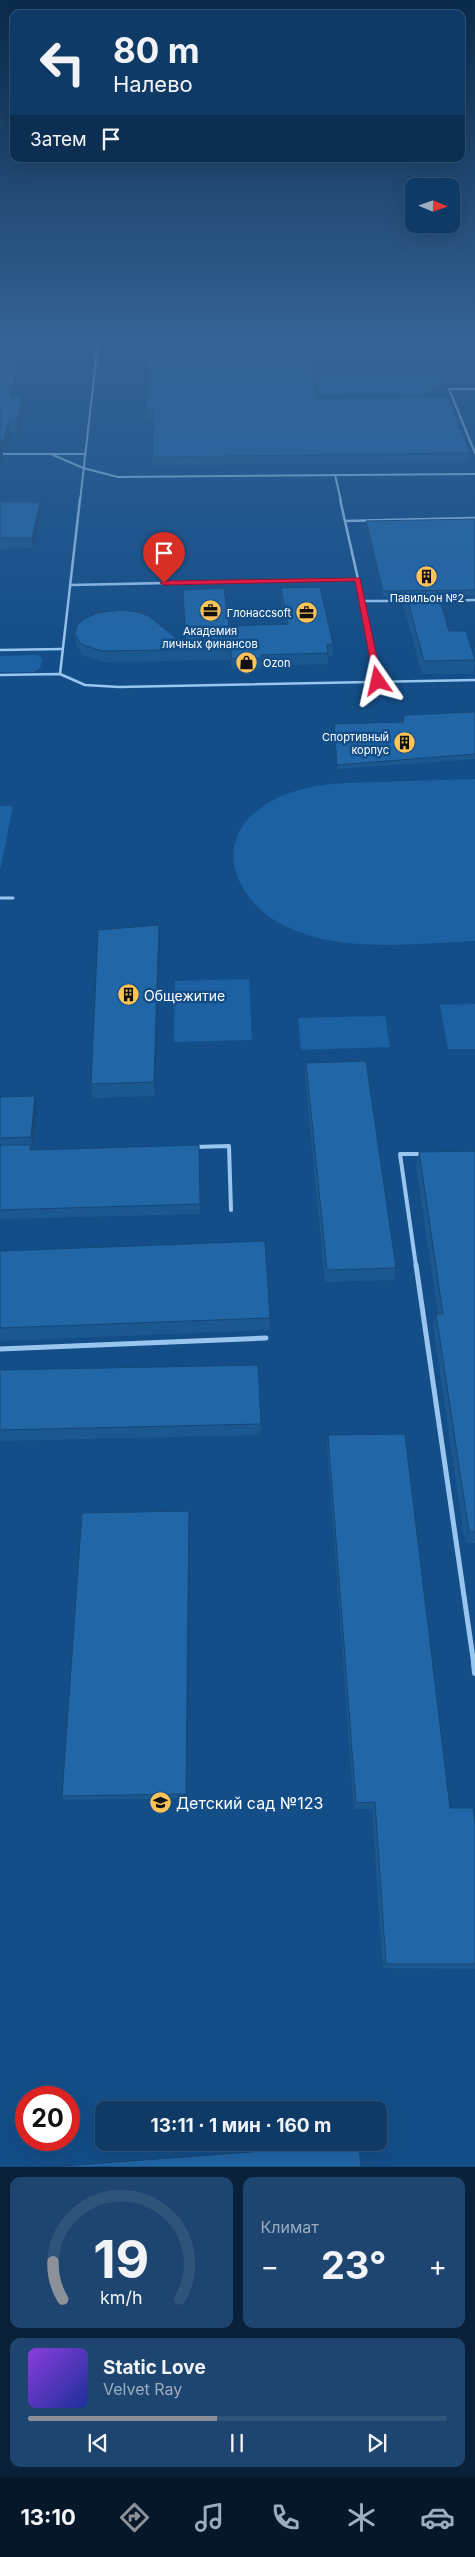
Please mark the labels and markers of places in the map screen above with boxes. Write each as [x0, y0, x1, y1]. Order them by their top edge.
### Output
pin [143, 532, 185, 583]
building icon: Павильон №2 [415, 565, 439, 589]
place label: Павильон №2 [390, 591, 464, 605]
office icon: Академия личных финансов [198, 598, 222, 622]
office icon: Глонассsoft [295, 601, 319, 625]
place label: Глонассsoft [227, 606, 291, 620]
place label: Академия личных финансов [162, 624, 258, 651]
shop icon: Ozon [235, 651, 259, 675]
place label: Ozon [263, 656, 290, 670]
place label: Спортивный корпус [322, 730, 389, 757]
building icon: Спортивный корпус [393, 731, 417, 755]
building icon: Общежитие [116, 983, 140, 1007]
place label: Общежитие [144, 987, 225, 1004]
school or university icon: Детский сад №123 [148, 1791, 172, 1815]
place label: Детский сад №123 [176, 1793, 323, 1813]

